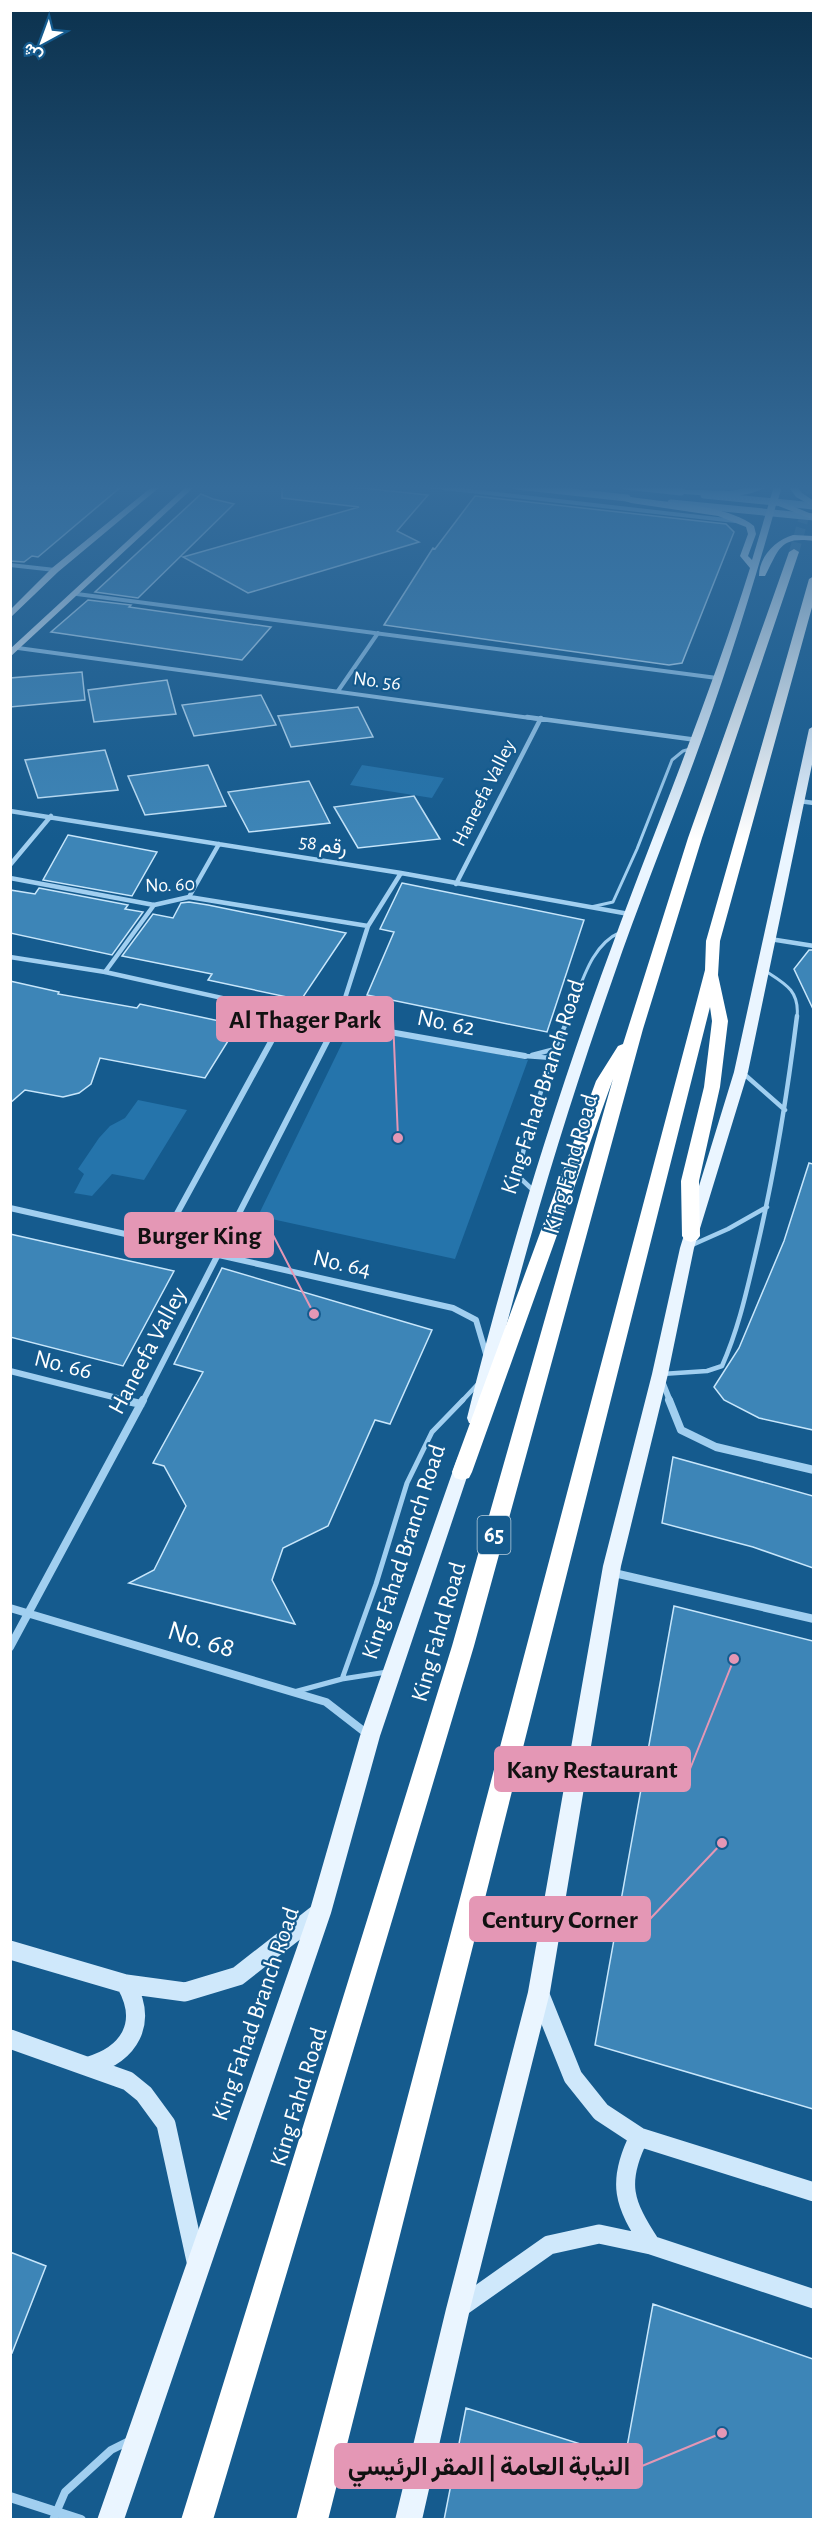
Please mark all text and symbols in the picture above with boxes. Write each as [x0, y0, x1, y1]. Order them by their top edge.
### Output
north arrow [12, 12, 72, 72]
text: ش [20, 39, 46, 65]
street label: No. 56 [352, 668, 402, 694]
street label: Haneefa Valley [449, 736, 520, 849]
street label: رقم 58 [297, 831, 348, 861]
street label: No. 60 [145, 874, 195, 896]
street label: King Fahad Branch Road [497, 977, 589, 1197]
callout: Al Thager Park [217, 997, 393, 1041]
street label: No. 62 [415, 1006, 477, 1040]
text: Al Thager Park [229, 1007, 381, 1033]
street label: King Fahd Road [540, 1091, 602, 1237]
callout: Burger King [125, 1213, 273, 1257]
text: Burger King [137, 1223, 262, 1249]
street label: No. 64 [311, 1246, 373, 1282]
street label: Haneefa Valley [105, 1284, 191, 1418]
street label: No. 66 [32, 1346, 94, 1384]
street label: King Fahad Branch Road [358, 1442, 450, 1662]
road number: 65 [478, 1516, 510, 1554]
street label: King Fahd Road [408, 1559, 470, 1705]
street label: No. 68 [164, 1617, 238, 1663]
callout: Kany Restaurant [495, 1747, 690, 1791]
text: Kany Restaurant [506, 1757, 678, 1783]
callout: Century Corner [470, 1897, 650, 1941]
street label: King Fahad Branch Road [208, 1904, 304, 2124]
text: Century Corner [482, 1907, 638, 1933]
street label: King Fahd Road [266, 2024, 332, 2170]
callout: النيابة العامة | المقر الرئيسي [335, 2444, 642, 2488]
text: النيابة العامة | المقر الرئيسي [348, 2454, 630, 2488]

